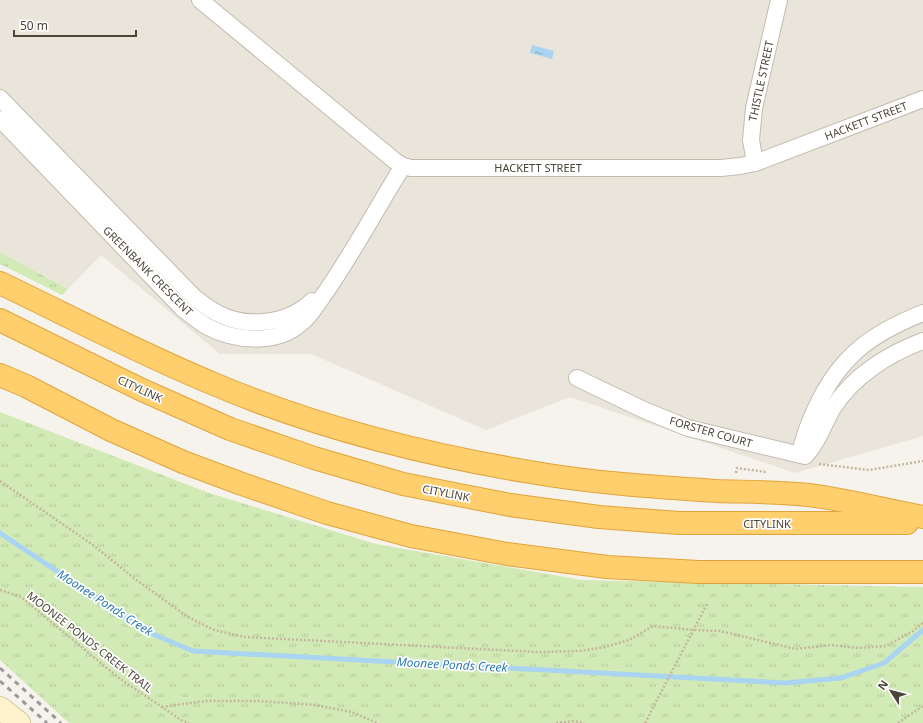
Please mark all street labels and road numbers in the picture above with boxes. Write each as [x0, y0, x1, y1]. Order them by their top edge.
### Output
street label: THISTLE STREET [745, 39, 776, 123]
street label: HACKETT STREET [822, 98, 909, 143]
street label: HACKETT STREET [494, 160, 582, 175]
street label: GREENBANK CRESCENT [100, 223, 196, 319]
street label: CITYLINK [115, 372, 165, 406]
street label: FORSTER COURT [668, 413, 754, 451]
street label: CITYLINK [421, 481, 471, 504]
street label: CITYLINK [743, 516, 791, 531]
street label: MOONEE PONDS CREEK TRAIL [24, 588, 157, 696]

